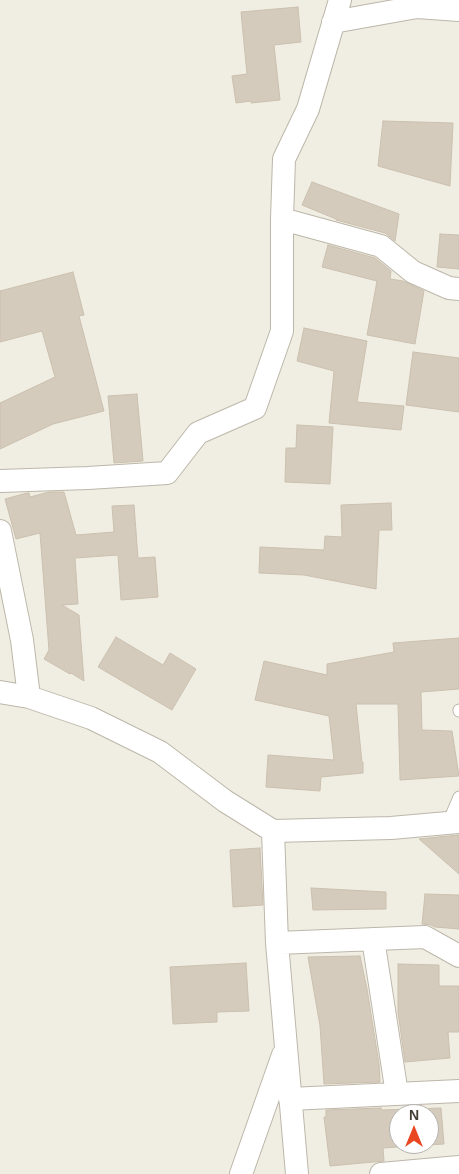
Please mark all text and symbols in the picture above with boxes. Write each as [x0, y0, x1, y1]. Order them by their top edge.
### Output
north arrow [389, 1104, 439, 1154]
text: N [409, 1107, 419, 1123]

